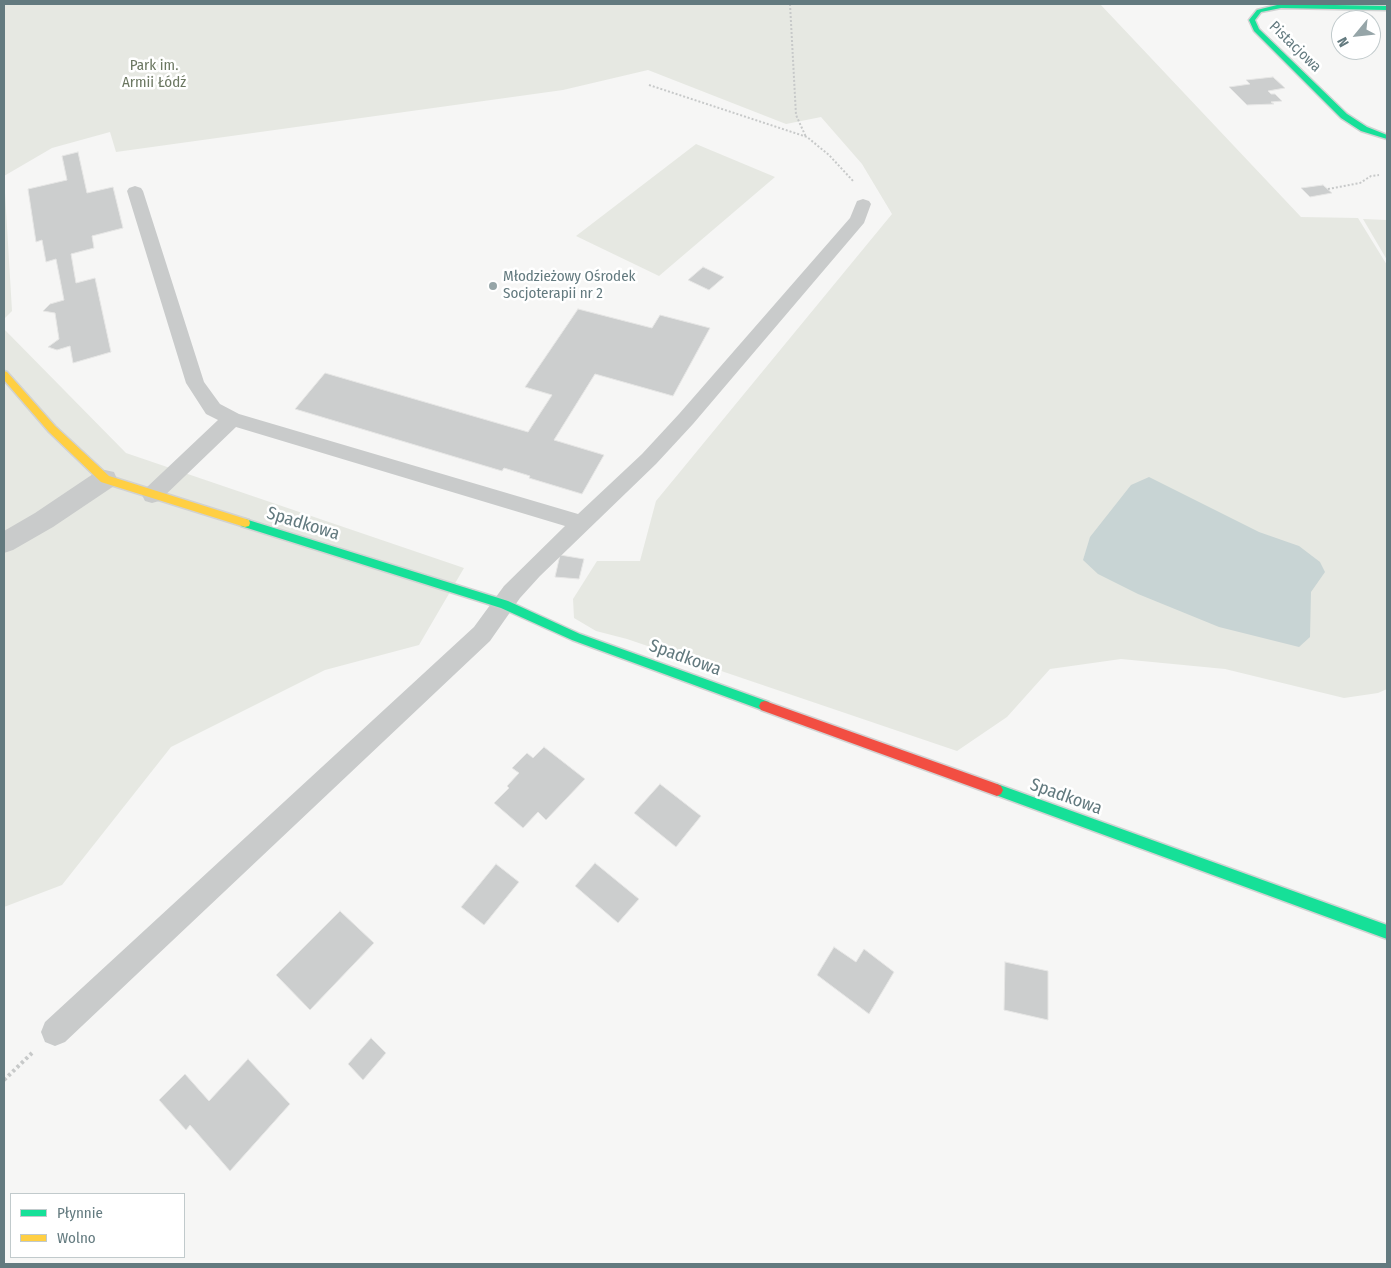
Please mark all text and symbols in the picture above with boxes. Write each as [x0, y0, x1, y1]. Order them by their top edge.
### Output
north arrow [1331, 10, 1381, 60]
street label: Pistacjowa [1265, 18, 1325, 76]
text: N [1334, 34, 1353, 50]
park label: Park im. Armii Łódź [122, 57, 186, 92]
place label: Młodzieżowy Ośrodek Socjoterapii nr 2 [503, 268, 636, 303]
marker: Młodzieżowy Ośrodek Socjoterapii nr 2 [487, 280, 499, 292]
street label: Spadkowa [264, 503, 342, 545]
street label: Spadkowa [646, 635, 724, 681]
street label: Spadkowa [1027, 774, 1105, 820]
legend [10, 1193, 185, 1258]
text: Płynnie [57, 1204, 103, 1222]
text: Wolno [57, 1229, 96, 1247]

